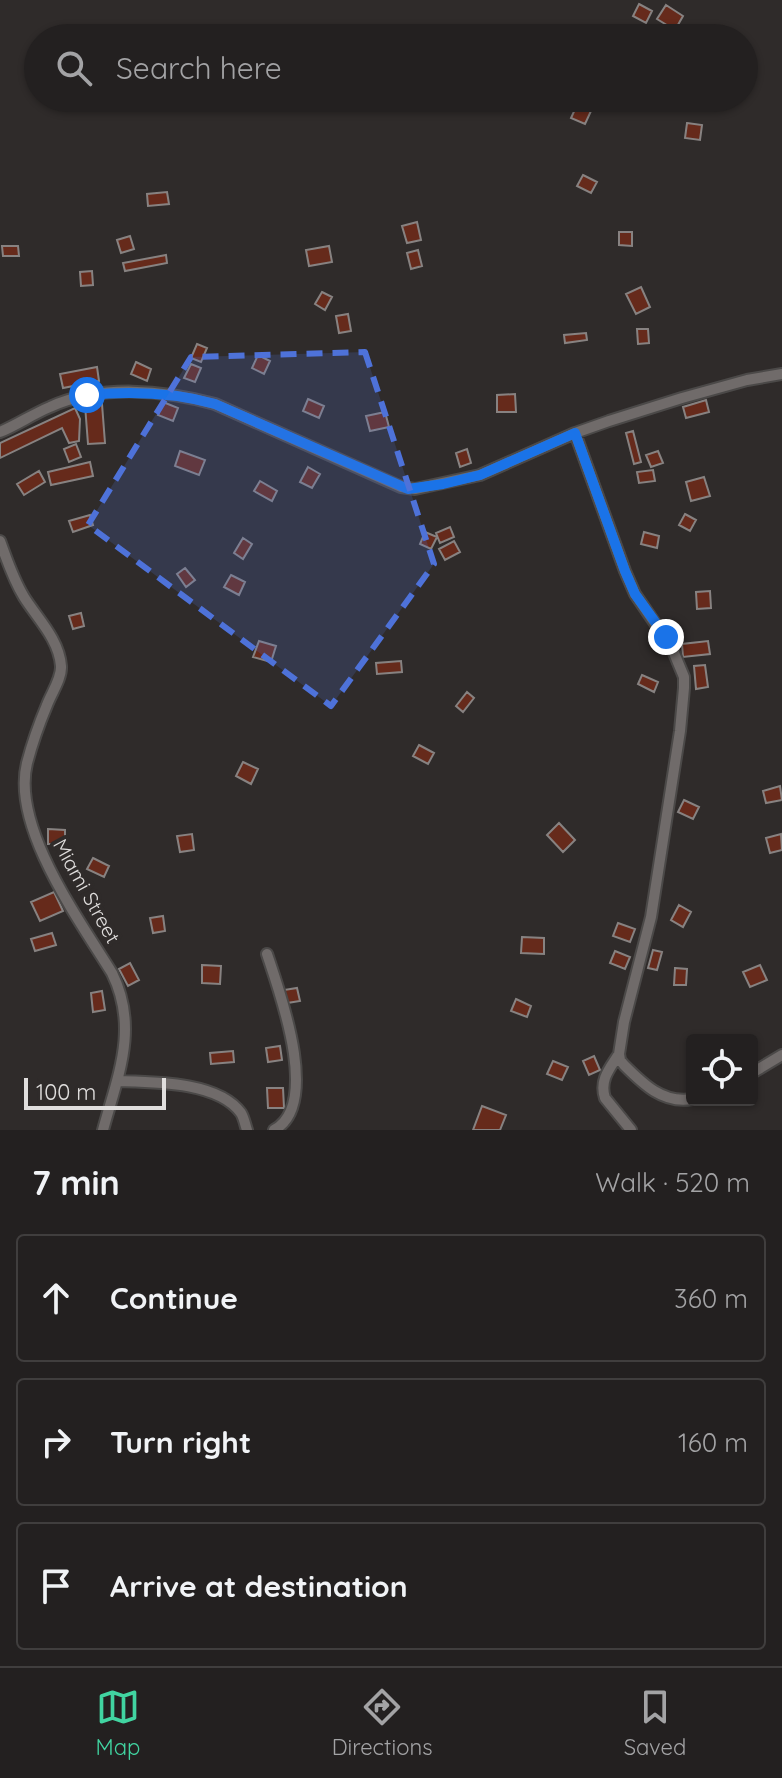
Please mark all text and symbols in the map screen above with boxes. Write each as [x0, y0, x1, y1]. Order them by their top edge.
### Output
search box [24, 24, 758, 112]
icon: search [52, 46, 96, 90]
text: Search here [116, 49, 282, 87]
route start [69, 377, 105, 413]
route end [648, 619, 684, 655]
street label: Miami Street [48, 834, 126, 948]
map controls [686, 1034, 758, 1106]
button: locate [686, 1034, 758, 1106]
scale bar [24, 1074, 166, 1110]
text: 100 m [36, 1078, 96, 1106]
text: 7 min [32, 1161, 120, 1204]
text: Walk · 520 m [595, 1166, 750, 1199]
icon: ahead [34, 1276, 78, 1320]
text: Continue [110, 1279, 238, 1317]
text: 360 m [674, 1282, 748, 1315]
icon: right [34, 1420, 78, 1464]
text: Turn right [110, 1423, 251, 1461]
text: 160 m [678, 1426, 748, 1459]
icon: arrive [34, 1564, 78, 1608]
text: Arrive at destination [110, 1567, 408, 1605]
tab: Map [96, 1685, 140, 1761]
tab: Directions [332, 1685, 432, 1761]
tab: Saved [624, 1685, 686, 1761]

